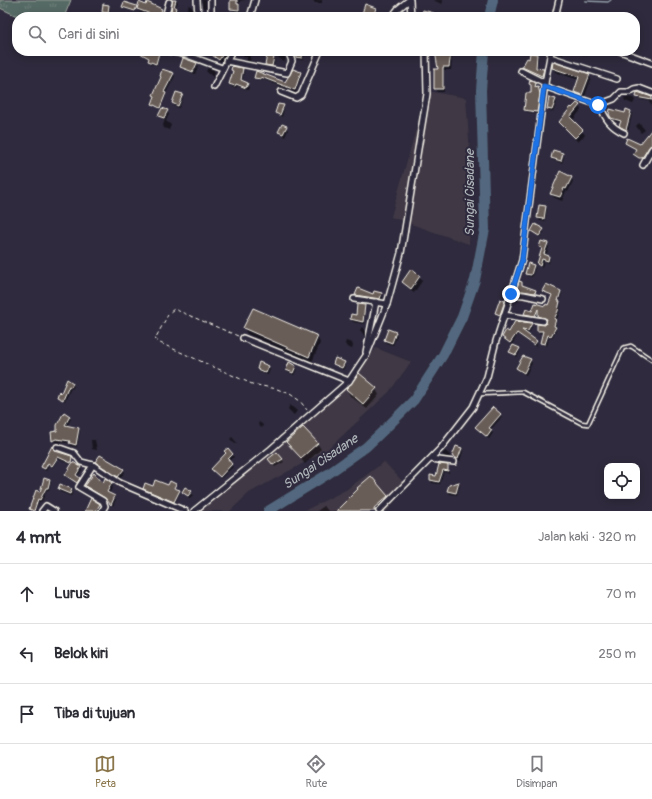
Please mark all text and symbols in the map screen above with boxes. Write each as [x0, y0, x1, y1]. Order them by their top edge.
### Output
search box [12, 12, 640, 56]
icon: search [26, 23, 48, 45]
text: Cari di sini [58, 25, 119, 44]
route start [589, 96, 607, 114]
water label: Sungai Cisadane [462, 148, 478, 237]
route end [502, 285, 520, 303]
water label: Sungai Cisadane [280, 430, 362, 493]
map controls [604, 463, 640, 499]
button: locate [604, 463, 640, 499]
text: 4 mnt [16, 527, 61, 548]
text: Jalan kaki · 320 m [538, 529, 636, 545]
icon: ahead [16, 583, 38, 605]
text: Lurus [54, 584, 90, 603]
text: 70 m [606, 586, 636, 602]
icon: left [16, 643, 38, 665]
text: Belok kiri [54, 644, 108, 663]
text: 250 m [598, 646, 636, 662]
icon: arrive [16, 703, 38, 725]
text: Tiba di tujuan [54, 704, 135, 723]
tab: Peta [94, 753, 116, 790]
tab: Rute [305, 753, 327, 790]
tab: Disimpan [516, 753, 558, 790]

